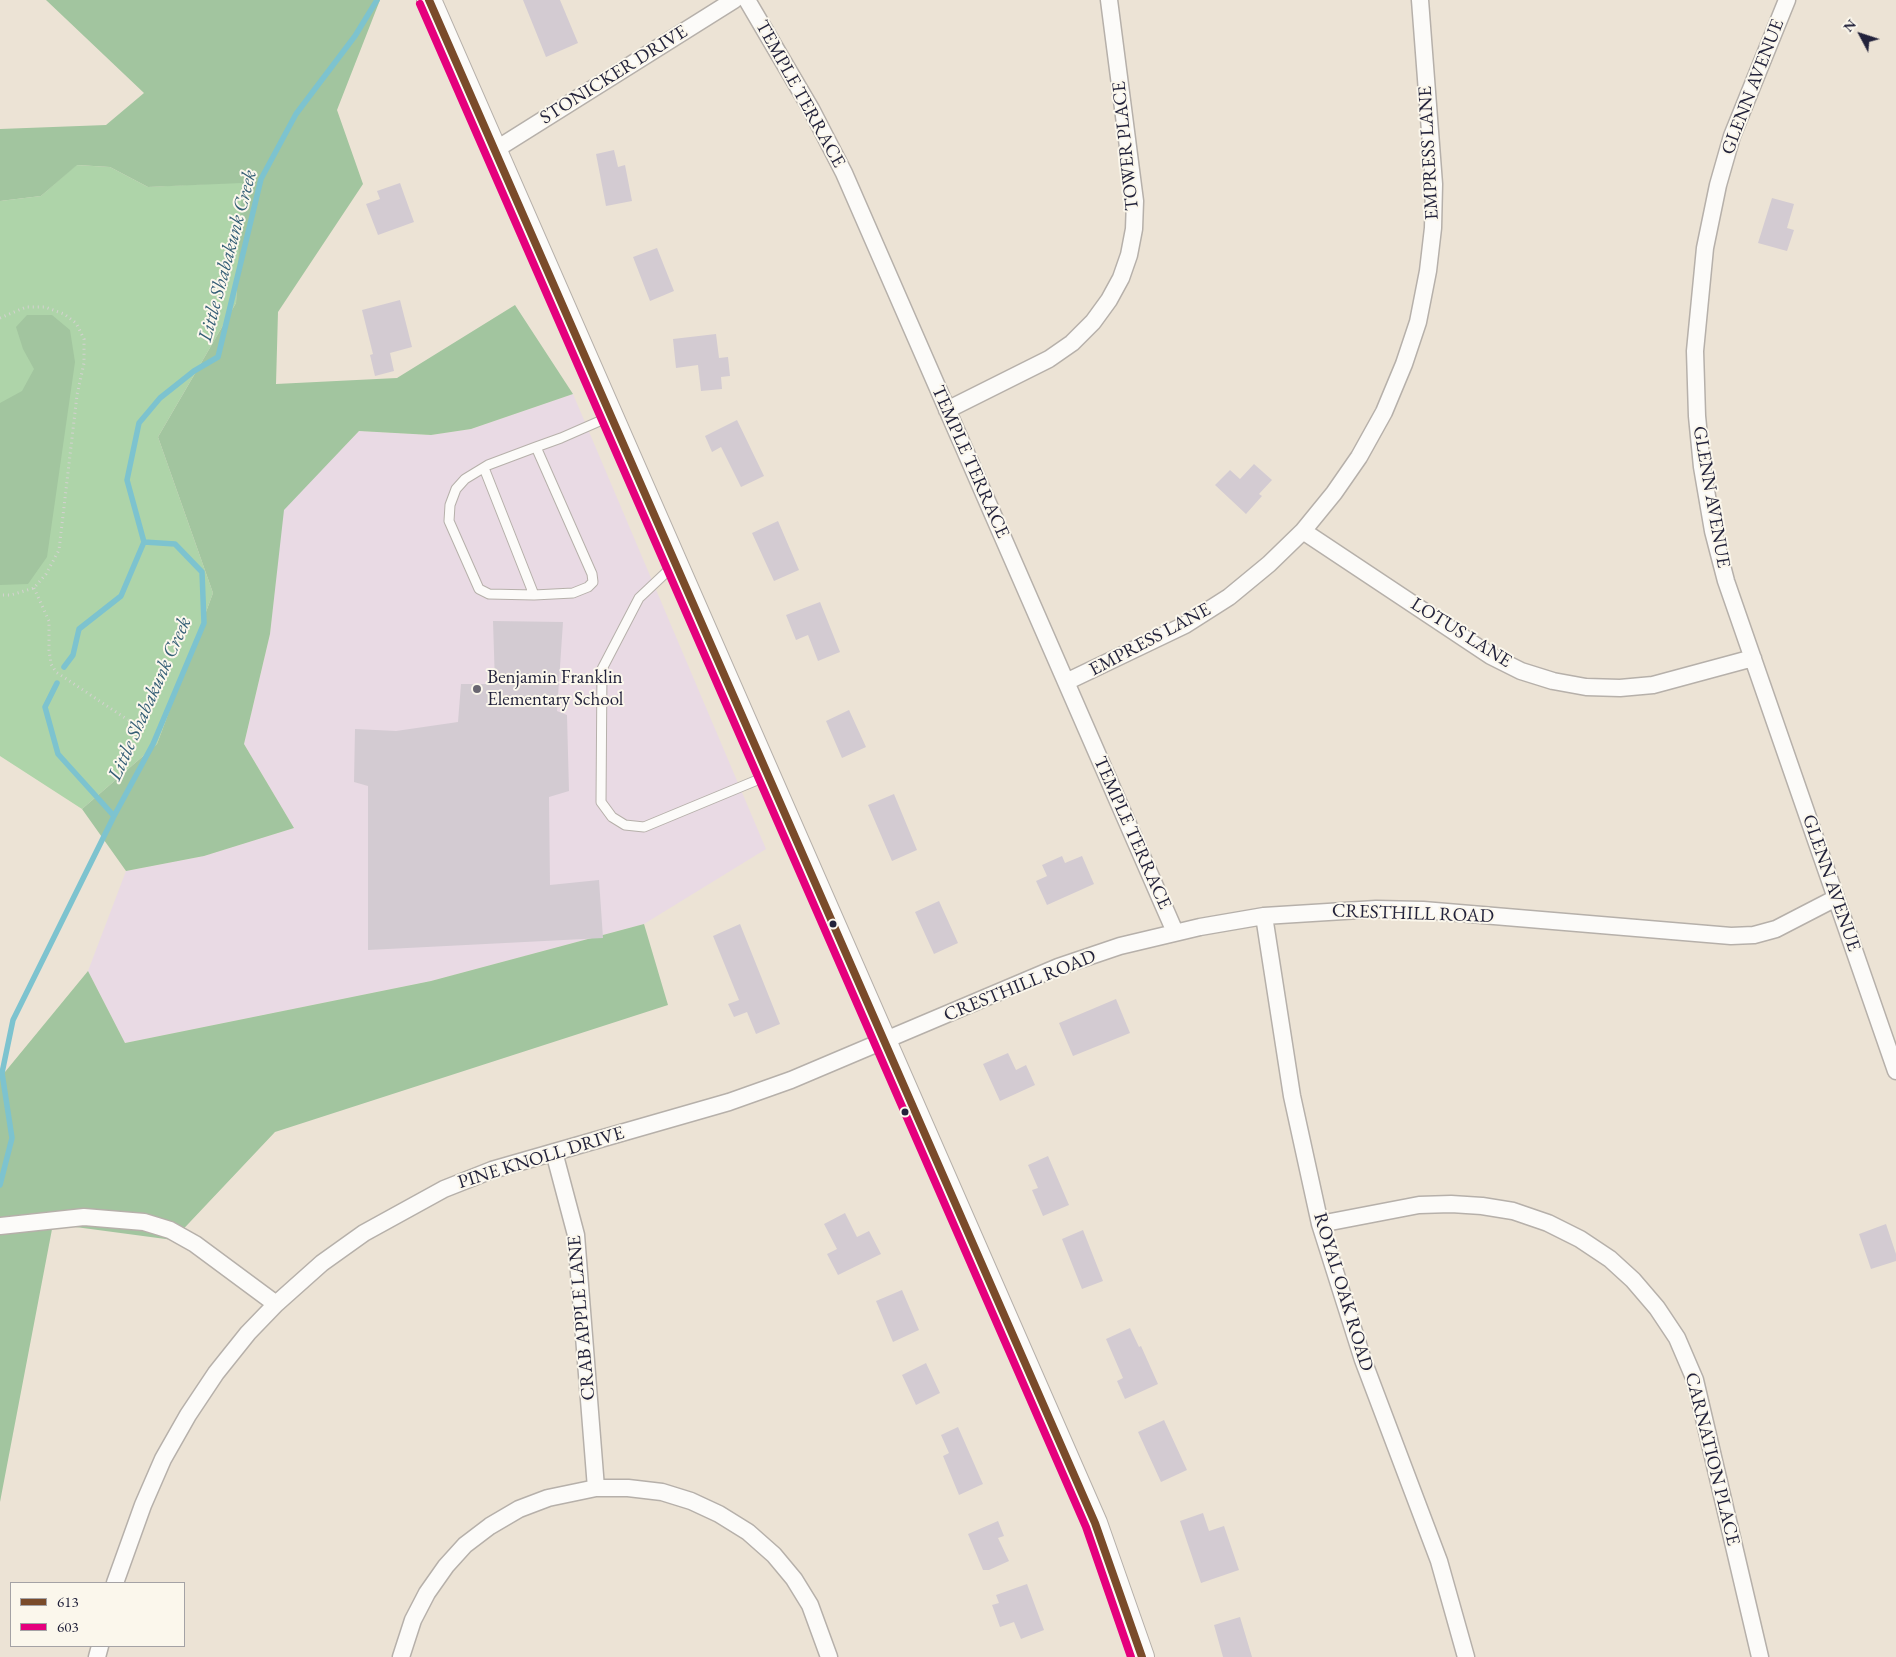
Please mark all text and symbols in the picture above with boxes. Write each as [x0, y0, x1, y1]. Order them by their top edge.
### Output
north arrow [1836, 10, 1886, 60]
text: N [1839, 15, 1860, 35]
street label: TEMPLE TERRACE [750, 16, 850, 172]
street label: GLENN AVENUE [1717, 16, 1789, 158]
street label: STONICKER DRIVE [536, 20, 692, 130]
street label: TOWER PLACE [1108, 80, 1144, 212]
street label: EMPRESS LANE [1414, 85, 1444, 221]
water label: Little Shabakunk Creek [194, 167, 262, 345]
street label: TEMPLE TERRACE [926, 382, 1014, 542]
street label: GLENN AVENUE [1687, 424, 1735, 570]
street label: LOTUS LANE [1406, 593, 1516, 673]
street label: EMPRESS LANE [1085, 598, 1215, 682]
water label: Little Shabakunk Creek [103, 613, 197, 785]
place label: Benjamin Franklin Elementary School [487, 667, 623, 711]
marker: Benjamin Franklin Elementary School [471, 683, 483, 695]
street label: TEMPLE TERRACE [1088, 753, 1176, 913]
street label: GLENN AVENUE [1797, 812, 1865, 954]
street label: CRESTHILL ROAD [1332, 900, 1494, 928]
unlabelled marker [828, 919, 838, 929]
street label: CRESTHILL ROAD [941, 945, 1099, 1027]
unlabelled marker [900, 1107, 910, 1117]
street label: PINE KNOLL DRIVE [455, 1122, 627, 1194]
street label: ROYAL OAK ROAD [1308, 1210, 1378, 1374]
street label: CRAB APPLE LANE [563, 1235, 601, 1401]
street label: CARNATION PLACE [1679, 1370, 1745, 1548]
legend [10, 1582, 185, 1647]
text: 613 [57, 1592, 79, 1611]
text: 603 [57, 1617, 79, 1636]

